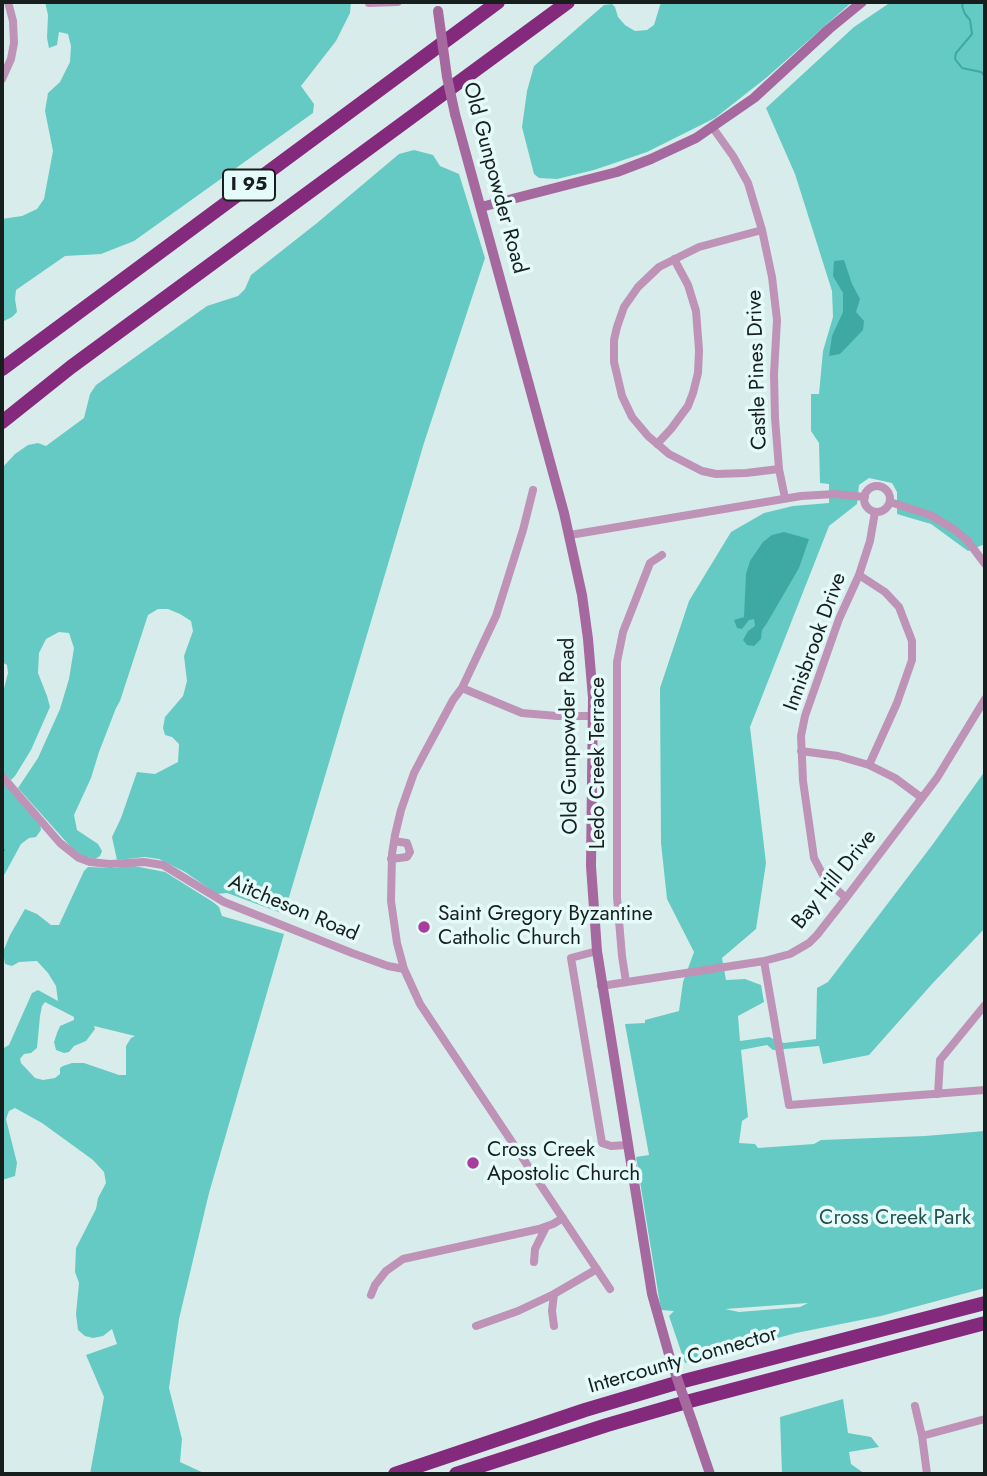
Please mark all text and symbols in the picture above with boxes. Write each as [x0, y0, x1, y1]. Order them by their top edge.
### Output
street label: Old Gunpowder Road [456, 80, 532, 276]
road number: I 95 [223, 169, 275, 200]
street label: Castle Pines Drive [743, 290, 773, 450]
street label: Innisbrook Drive [779, 570, 853, 714]
street label: Old Gunpowder Road [556, 637, 584, 835]
street label: Ledo Creek Terrace [586, 677, 612, 849]
street label: Bay Hill Drive [787, 825, 883, 935]
street label: Aitcheson Road [224, 870, 362, 948]
place label: Saint Gregory Byzantine Catholic Church [438, 902, 653, 952]
marker: Saint Gregory Byzantine Catholic Church [416, 919, 432, 935]
place label: Cross Creek Apostolic Church [487, 1138, 640, 1188]
marker: Cross Creek Apostolic Church [465, 1155, 481, 1171]
park label: Cross Creek Park [819, 1206, 971, 1232]
street label: Intercounty Connector [586, 1322, 780, 1400]

